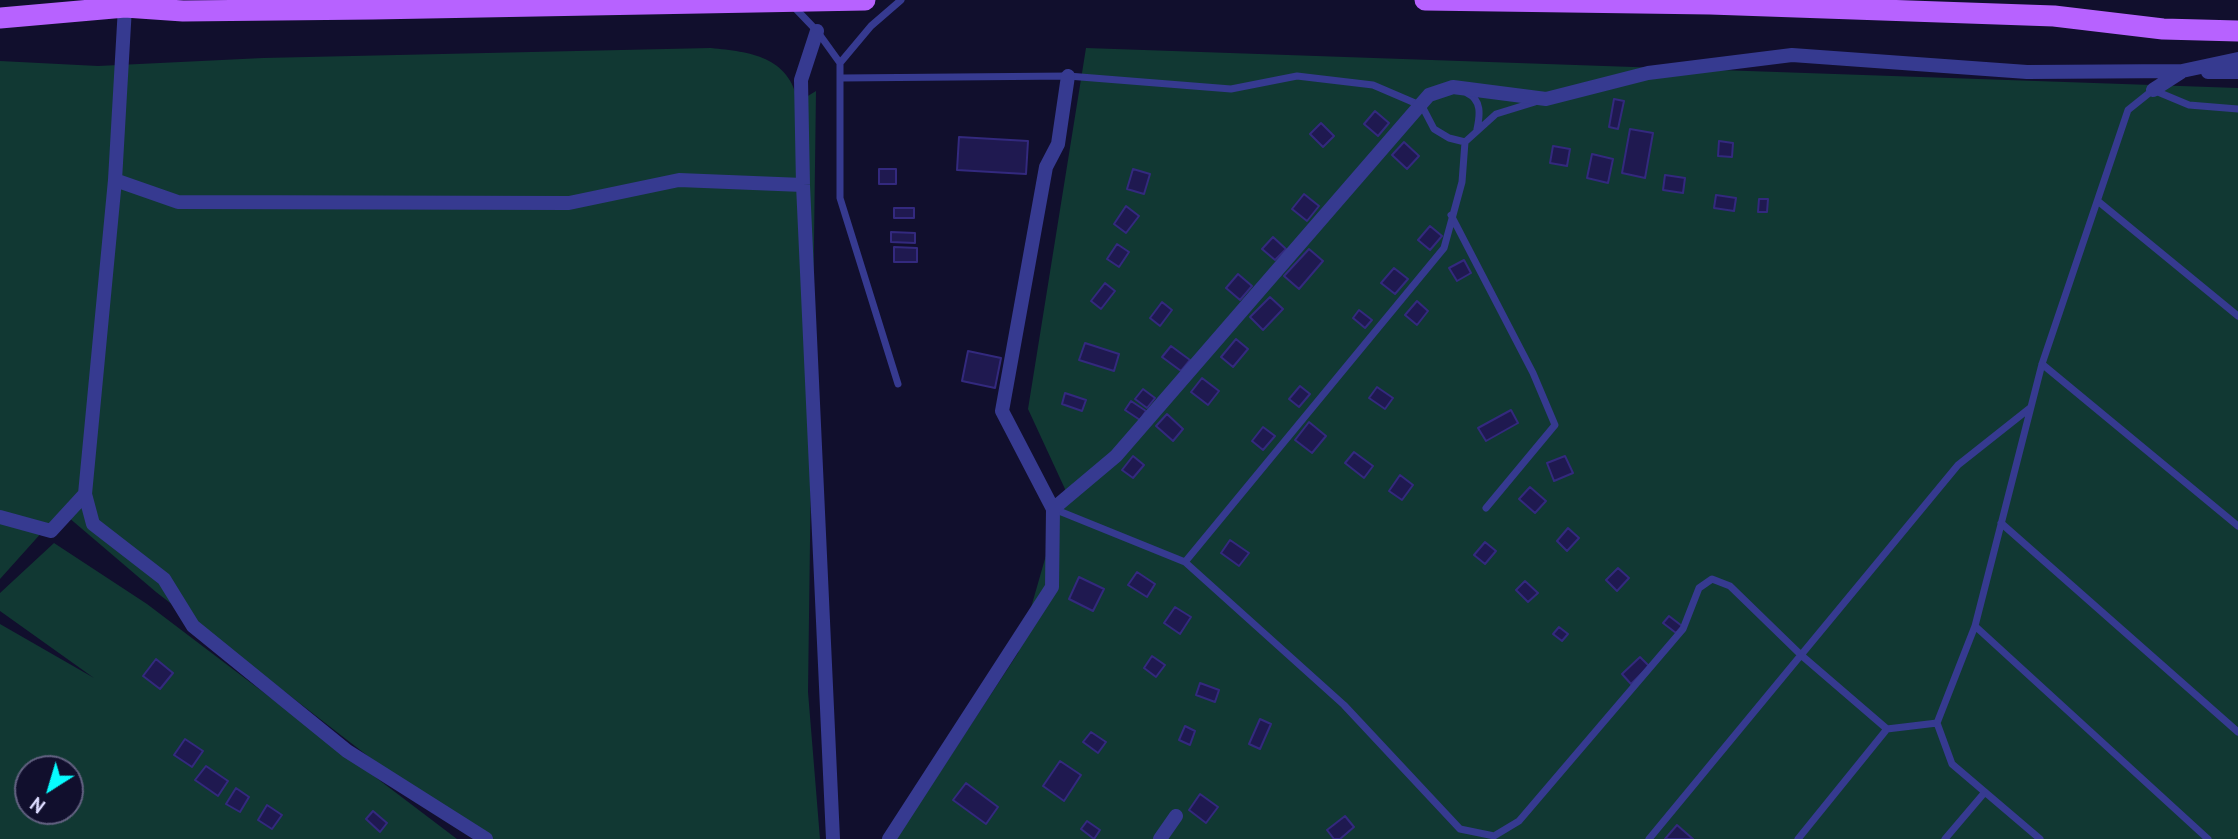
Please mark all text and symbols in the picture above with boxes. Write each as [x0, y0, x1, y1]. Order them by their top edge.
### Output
north arrow [14, 755, 84, 825]
text: N [25, 792, 50, 819]

